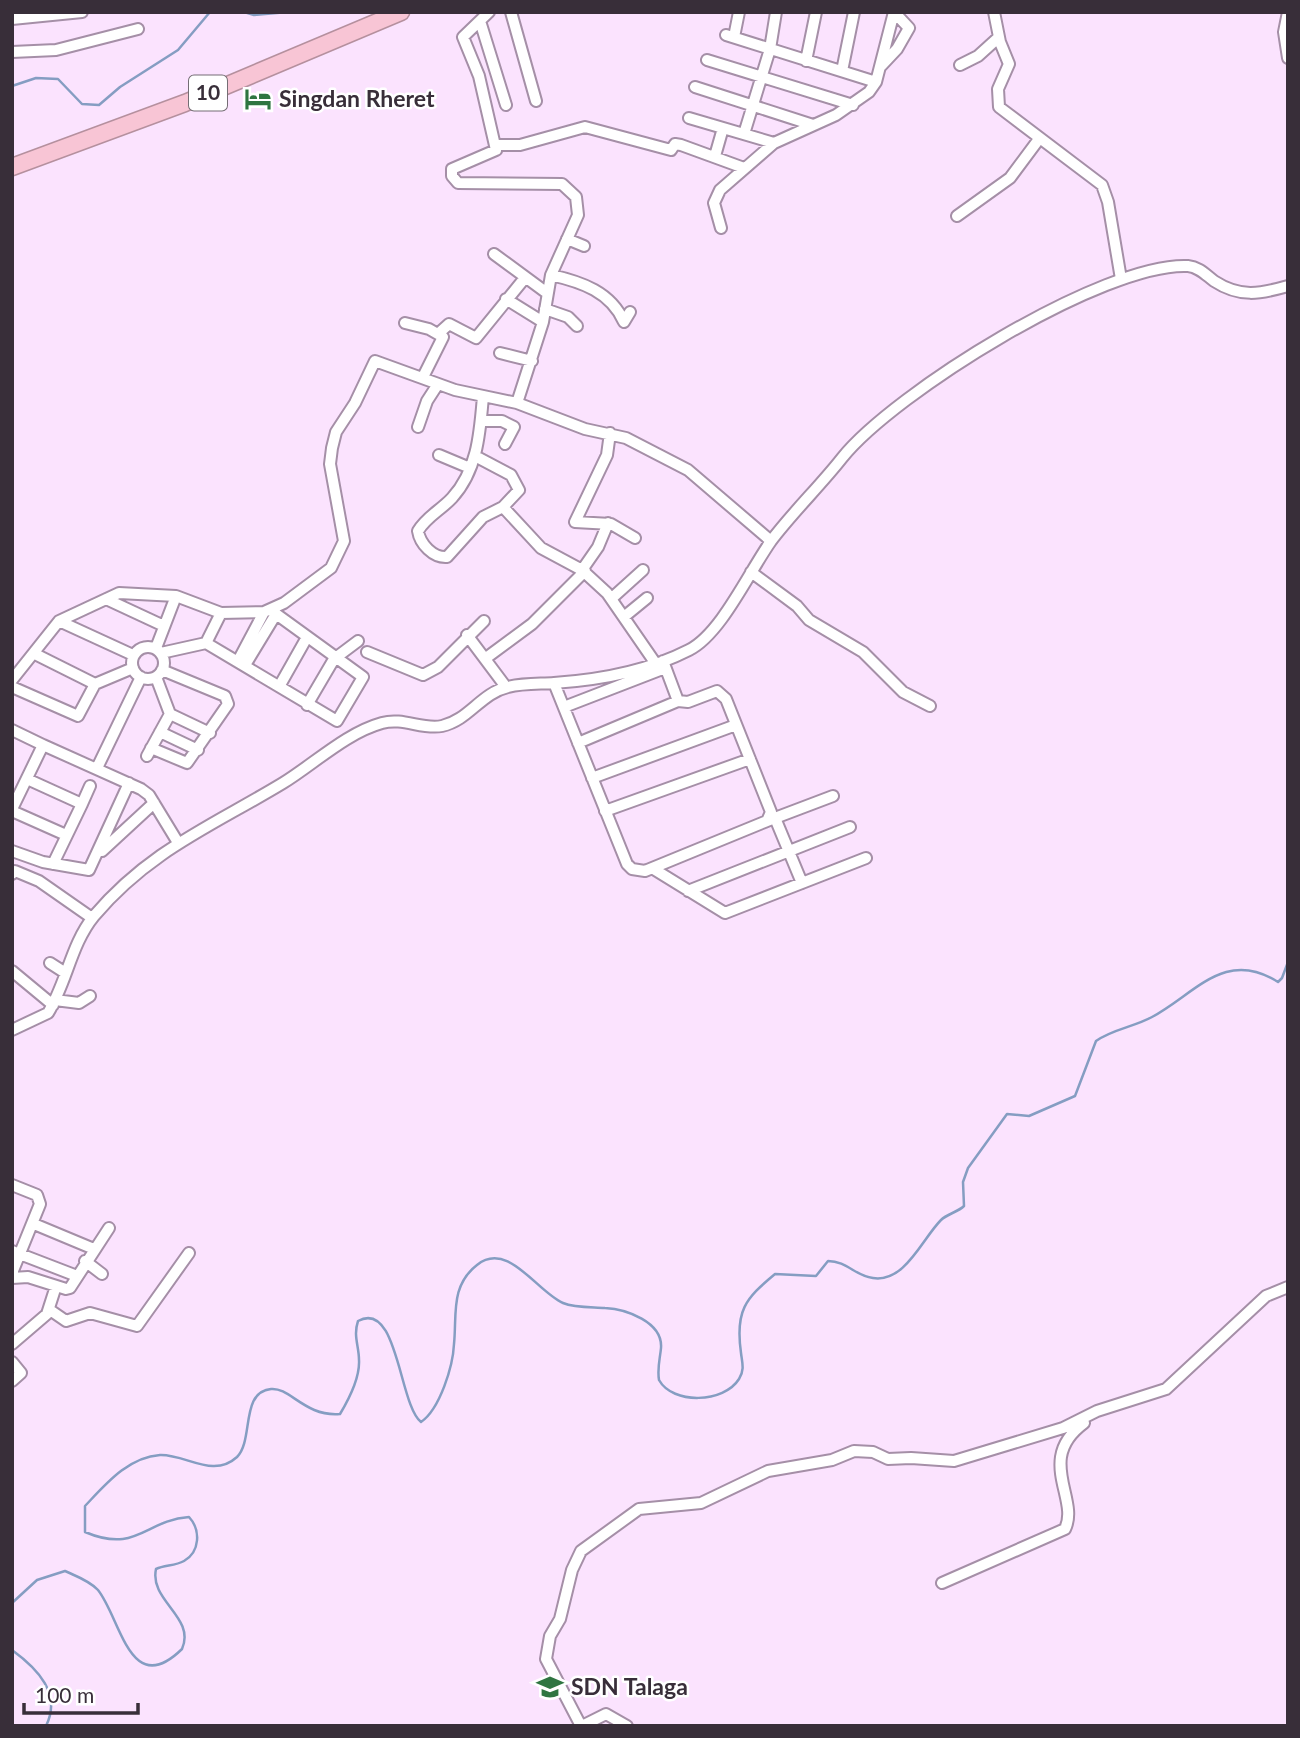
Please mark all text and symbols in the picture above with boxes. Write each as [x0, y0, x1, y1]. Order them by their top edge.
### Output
road number: 10 [189, 76, 227, 110]
hotel icon: Singdan Rheret [243, 84, 273, 114]
place label: Singdan Rheret [279, 84, 435, 112]
scale bar [24, 1672, 138, 1716]
school or university icon: SDN Talaga [535, 1672, 565, 1702]
place label: SDN Talaga [571, 1672, 688, 1700]
text: 100 m [35, 1682, 94, 1707]

